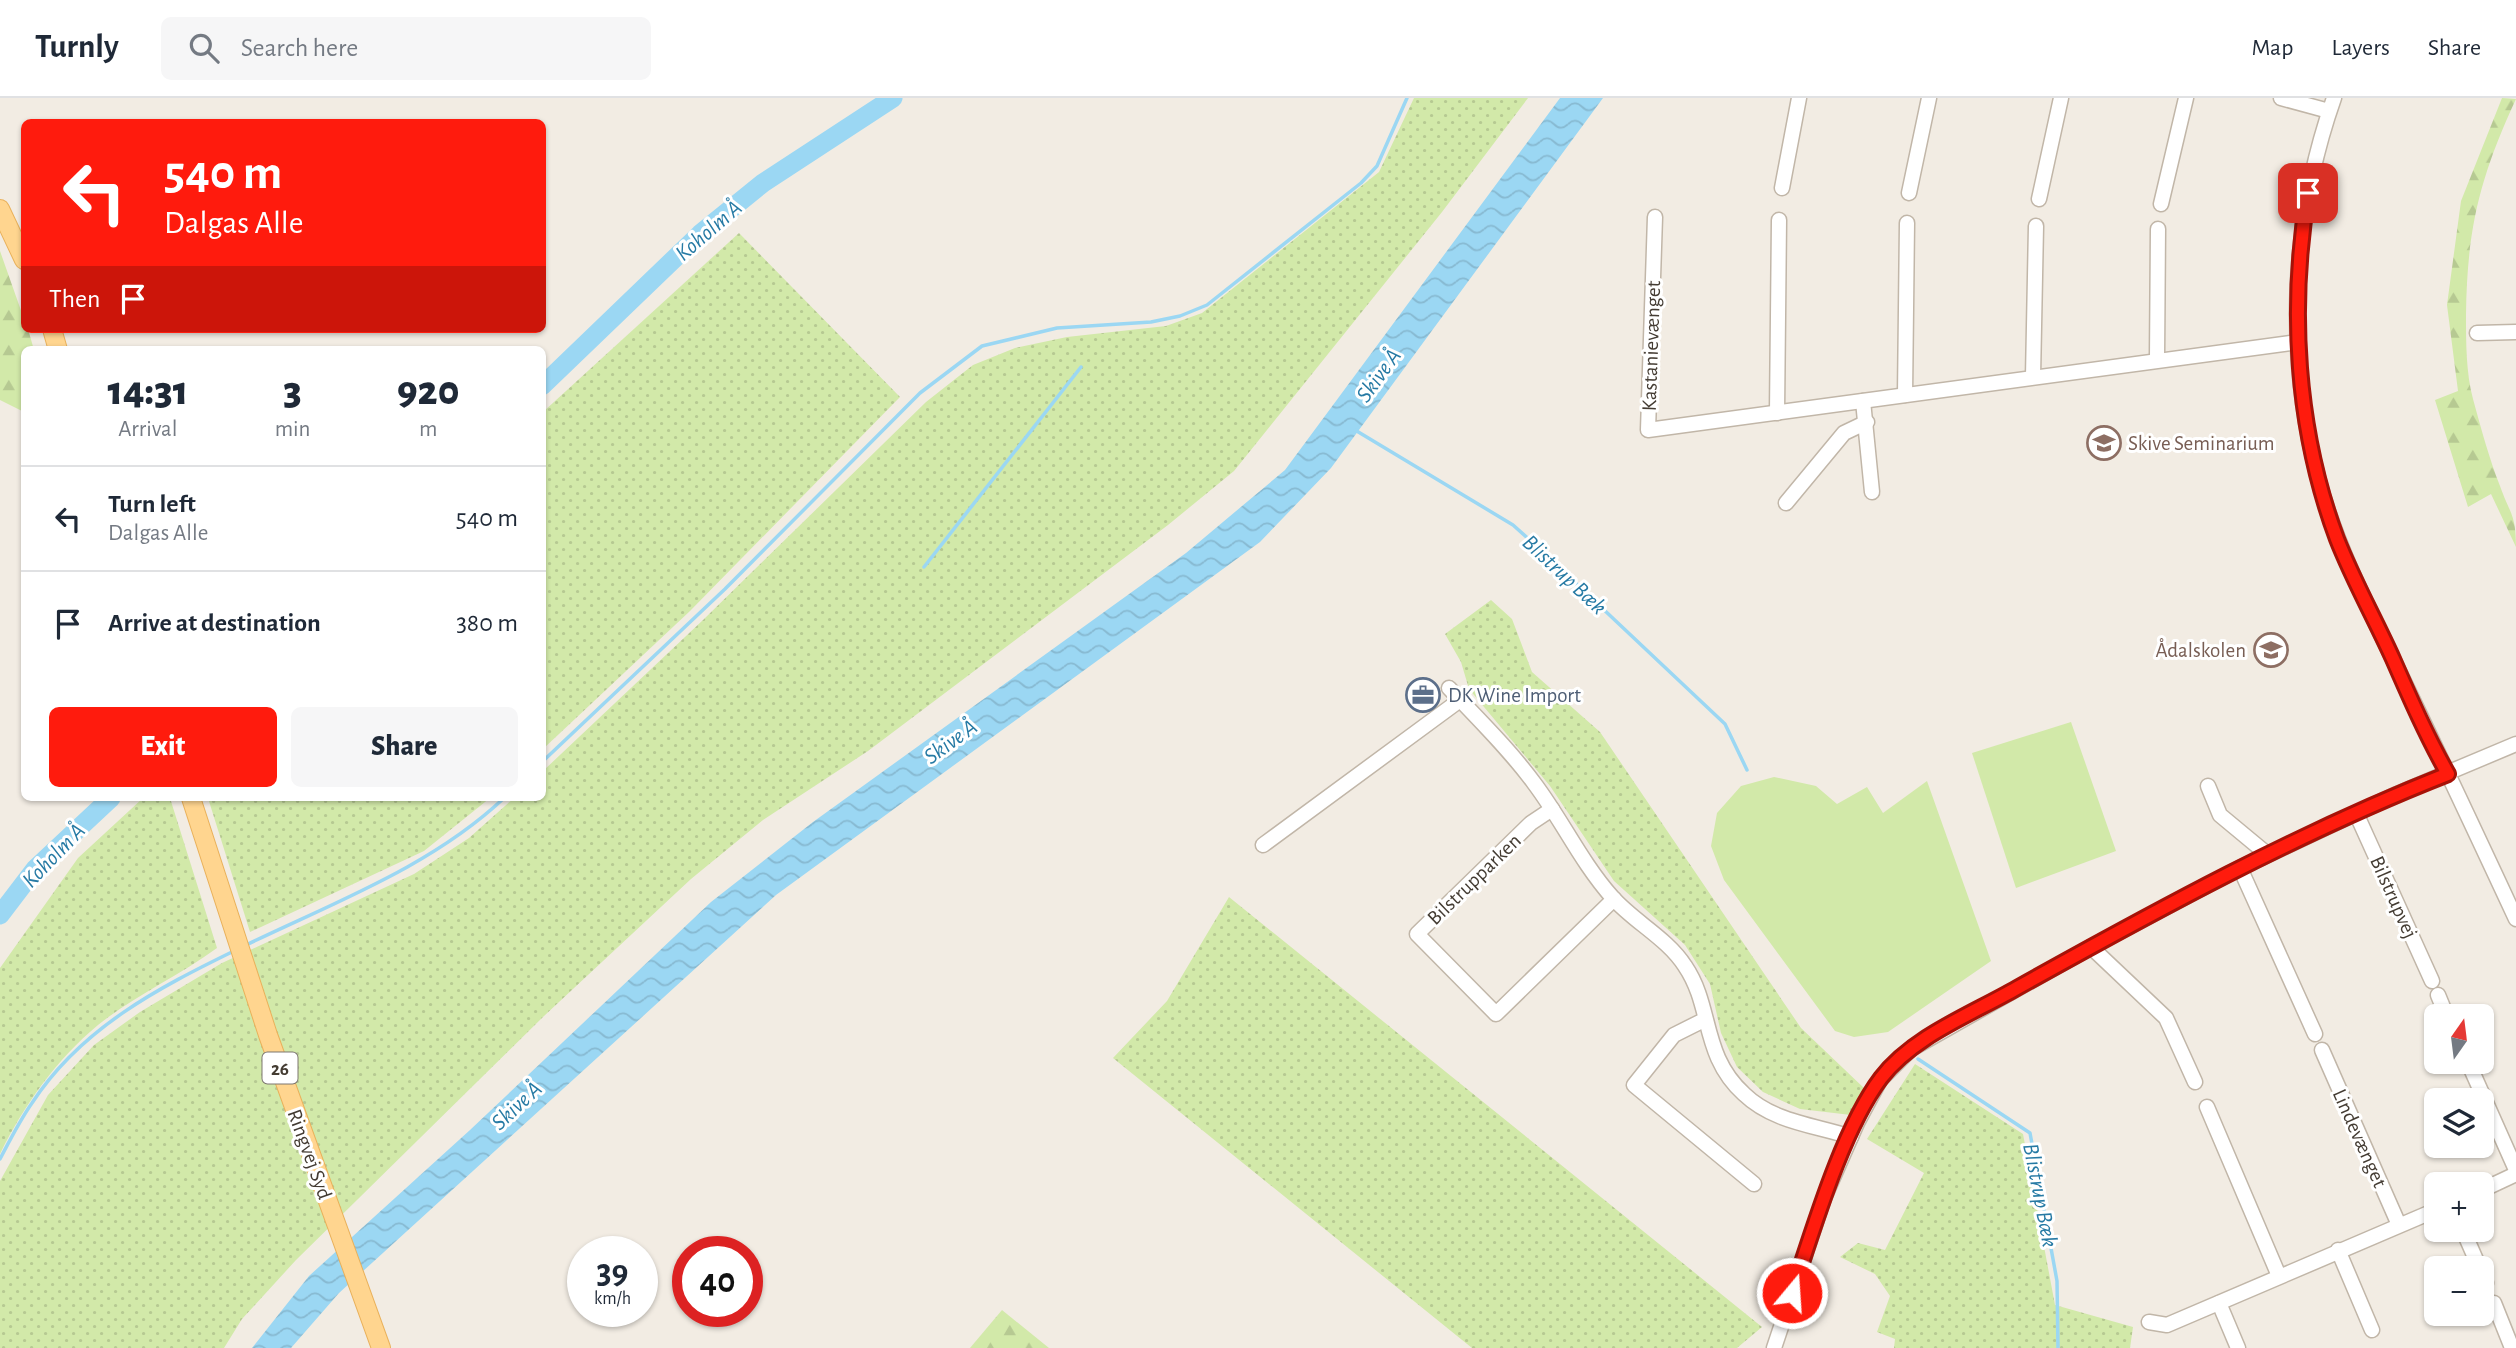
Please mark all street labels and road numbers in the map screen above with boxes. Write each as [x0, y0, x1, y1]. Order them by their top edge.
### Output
street label: Kastanievænget [1639, 280, 1664, 412]
street label: Bilstrupparken [1424, 830, 1525, 929]
street label: Bilstrupvej [2366, 853, 2421, 942]
road number: 26 [262, 1052, 298, 1084]
street label: Lindevænget [2329, 1086, 2391, 1191]
street label: Ringvej Syd [284, 1106, 336, 1202]

